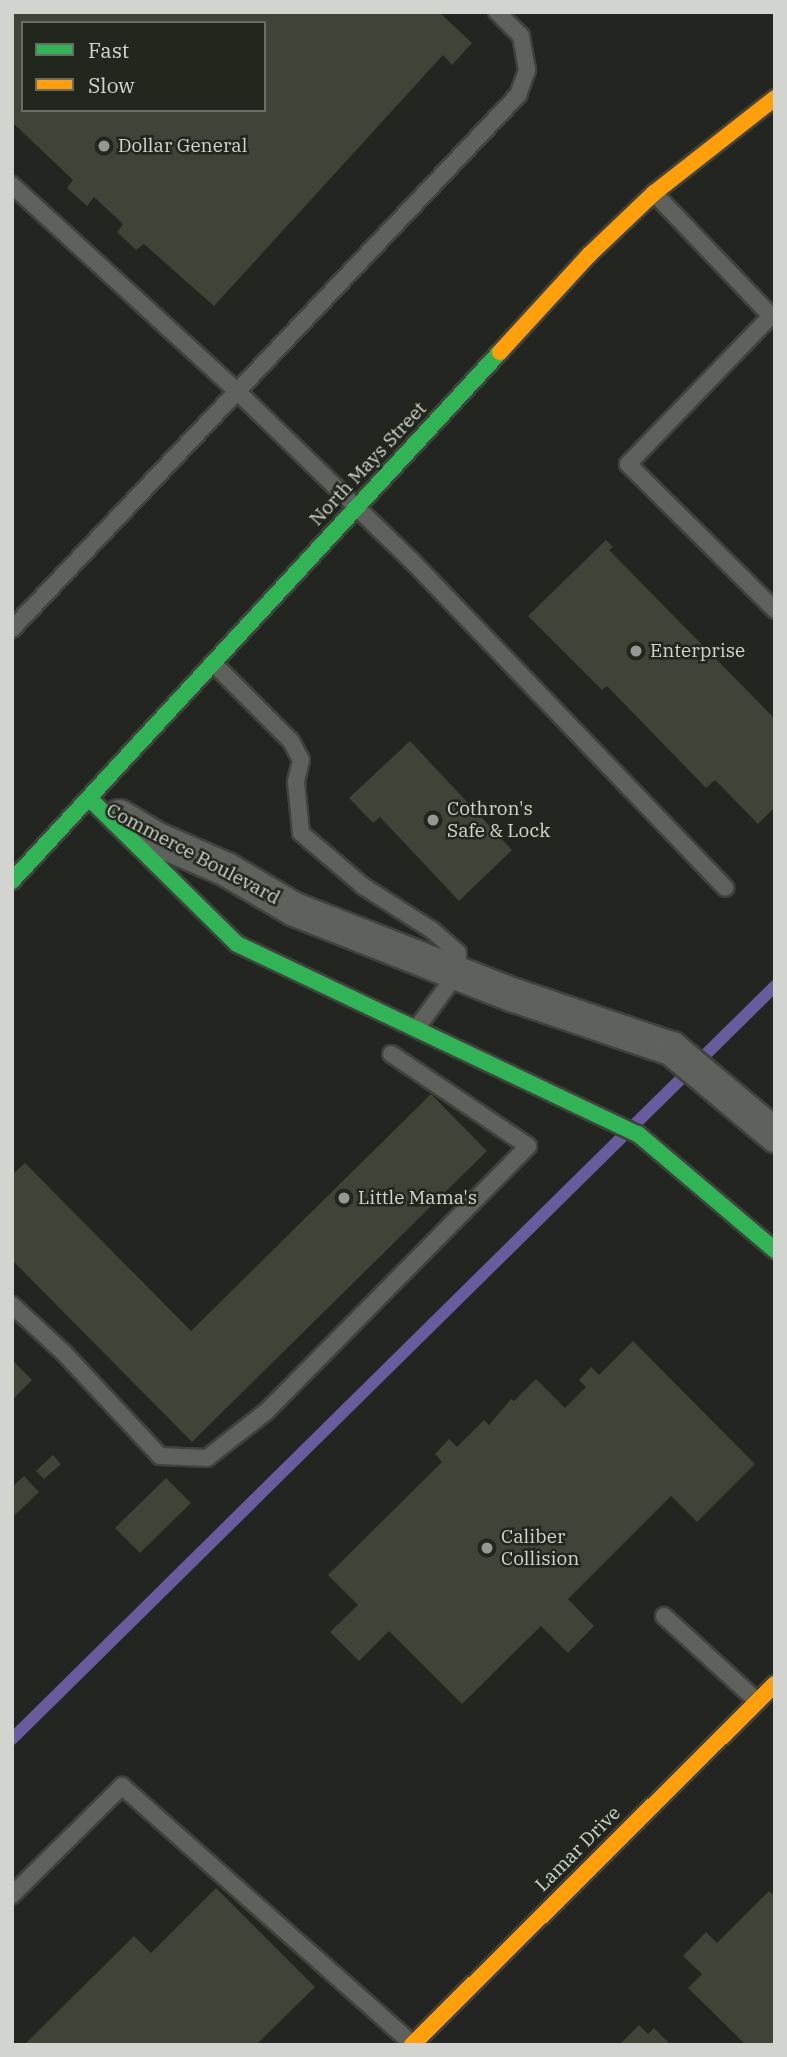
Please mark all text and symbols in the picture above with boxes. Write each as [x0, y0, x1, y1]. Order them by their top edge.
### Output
legend [21, 21, 266, 112]
text: Fast [88, 36, 129, 64]
text: Slow [88, 71, 135, 99]
place label: Dollar General [118, 135, 247, 157]
marker: Dollar General [96, 138, 112, 154]
street label: North Mays Street [305, 397, 431, 531]
place label: Enterprise [650, 640, 745, 662]
marker: Enterprise [628, 643, 644, 659]
place label: Cothron's Safe & Lock [447, 798, 550, 842]
street label: Commerce Boulevard [102, 799, 284, 909]
marker: Cothron's Safe & Lock [425, 812, 441, 828]
place label: Little Mama's [358, 1187, 477, 1209]
marker: Little Mama's [336, 1190, 352, 1206]
place label: Caliber Collision [501, 1526, 579, 1570]
marker: Caliber Collision [479, 1540, 495, 1556]
street label: Lamar Drive [531, 1802, 625, 1896]

